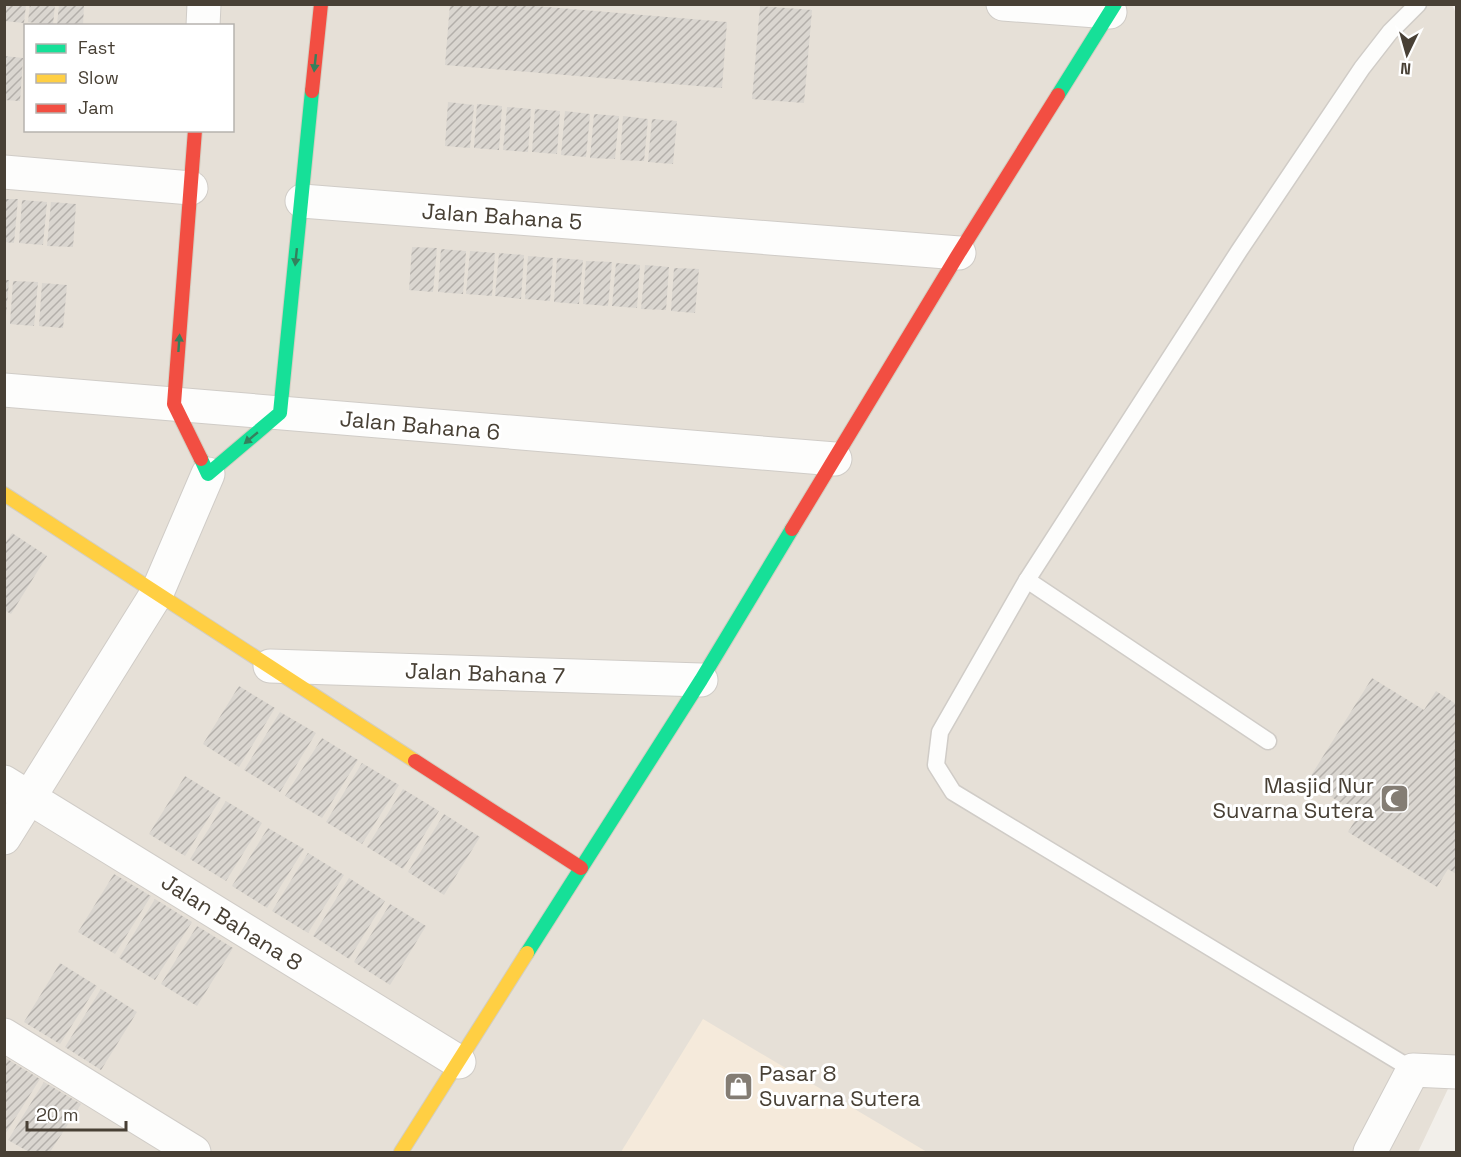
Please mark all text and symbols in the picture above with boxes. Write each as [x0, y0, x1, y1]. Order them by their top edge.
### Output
legend [24, 24, 234, 132]
north arrow [1377, 24, 1437, 84]
text: Fast [78, 36, 115, 59]
one-way arrow [311, 53, 320, 72]
text: N [1399, 58, 1412, 79]
text: Slow [78, 66, 119, 89]
text: Jam [78, 96, 114, 119]
street label: Jalan Bahana 5 [421, 196, 583, 236]
one-way arrow [291, 247, 301, 266]
one-way arrow [174, 334, 184, 353]
street label: Jalan Bahana 6 [339, 404, 501, 446]
one-way arrow [243, 431, 259, 444]
street label: Jalan Bahana 7 [405, 656, 565, 690]
place label: Masjid Nur Suvarna Sutera [1213, 771, 1374, 824]
mosque icon: Masjid Nur Suvarna Sutera [1379, 782, 1411, 814]
street label: Jalan Bahana 8 [156, 867, 308, 977]
place label: Pasar 8 Suvarna Sutera [759, 1059, 921, 1112]
shop icon: Pasar 8 Suvarna Sutera [722, 1070, 754, 1102]
scale bar [27, 1094, 126, 1132]
text: 20 m [36, 1103, 79, 1126]

